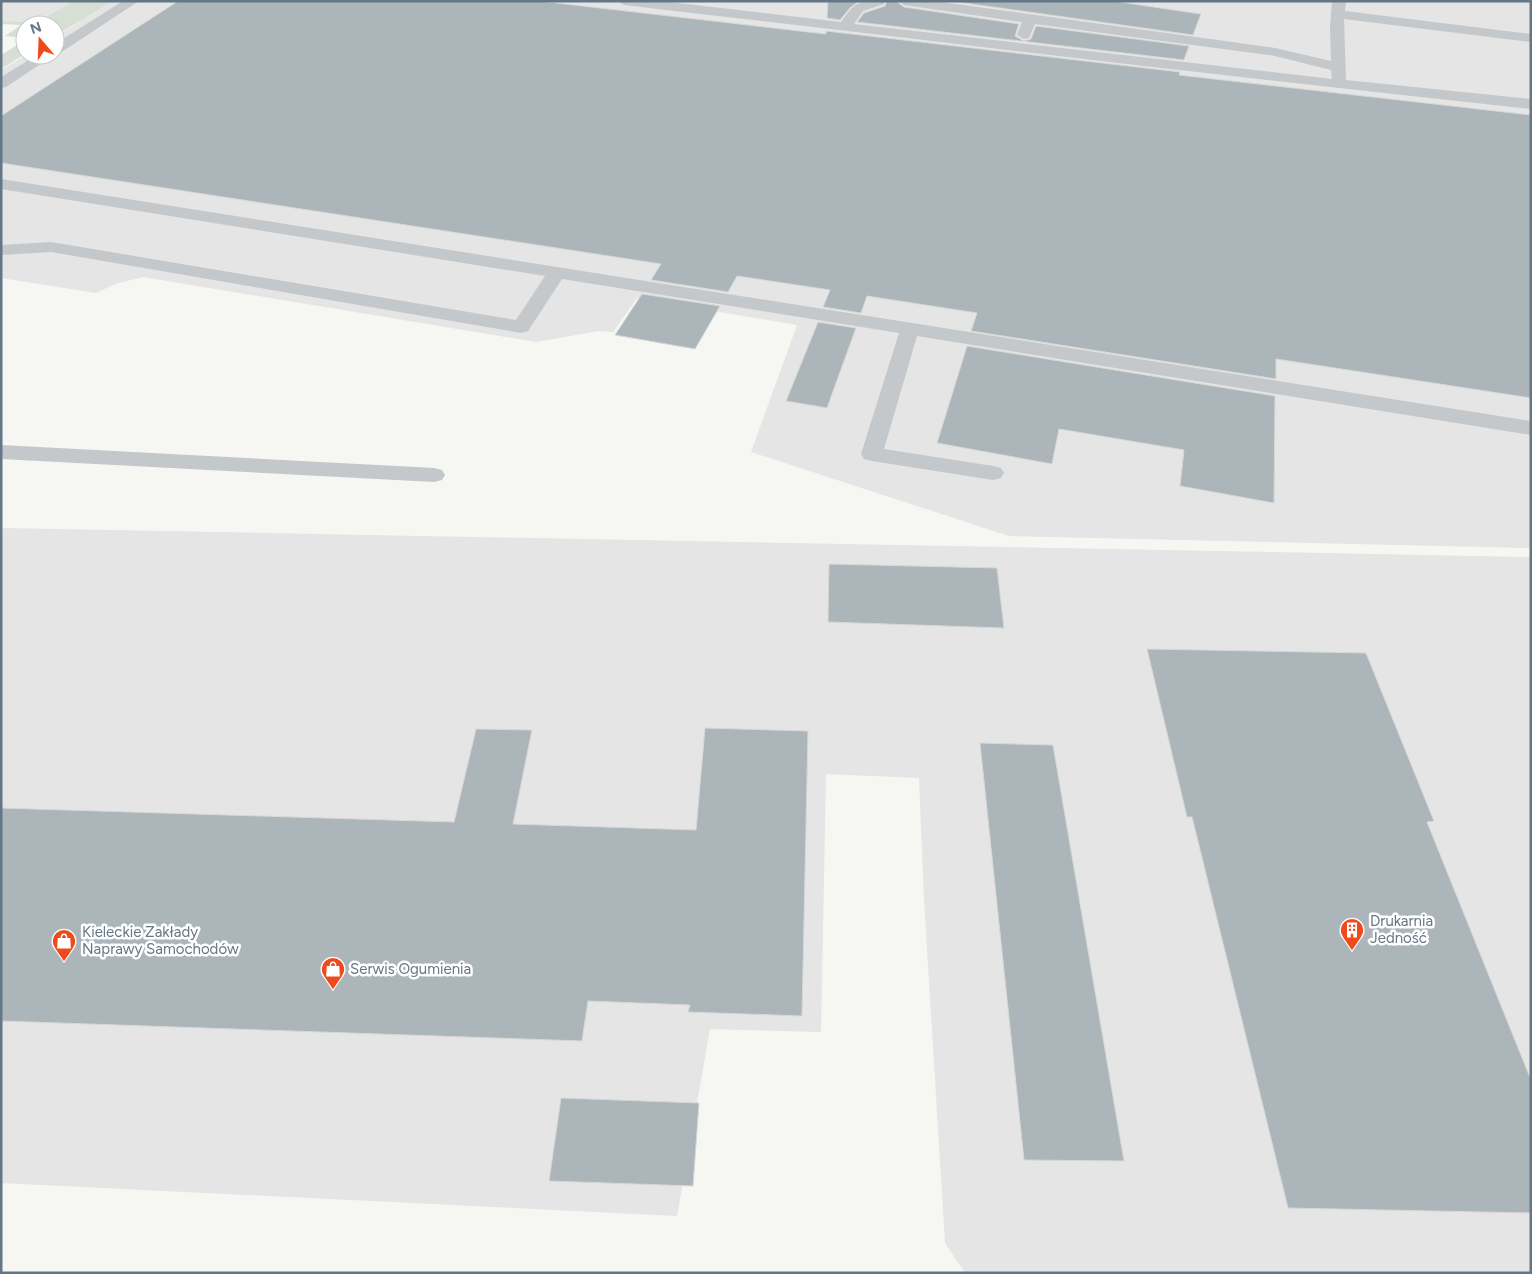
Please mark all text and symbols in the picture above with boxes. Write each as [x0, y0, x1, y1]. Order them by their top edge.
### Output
north arrow [15, 15, 65, 65]
text: N [28, 18, 44, 38]
place label: Drukarnia Jedność [1370, 912, 1433, 947]
building icon: Drukarnia Jedność [1339, 917, 1365, 951]
place label: Kieleckie Zakłady Naprawy Samochodów [82, 923, 239, 958]
shop icon: Kieleckie Zakłady Naprawy Samochodów [51, 928, 77, 962]
shop icon: Serwis Ogumienia [320, 956, 346, 990]
place label: Serwis Ogumienia [350, 960, 471, 978]

